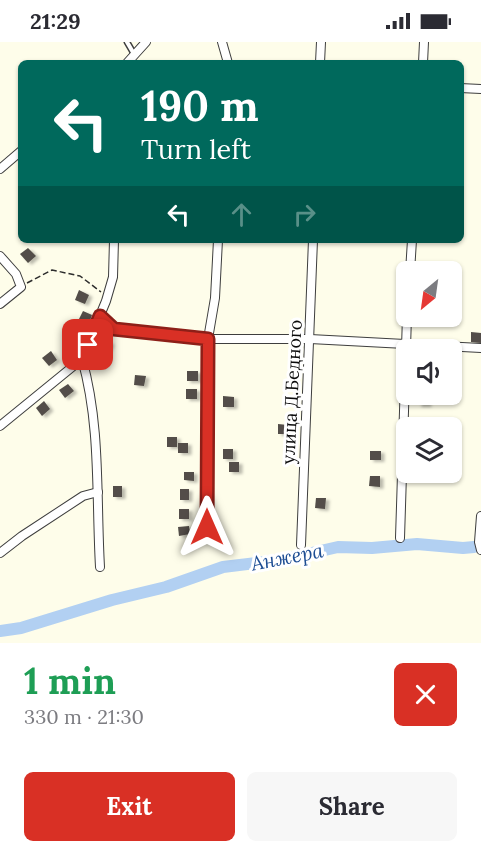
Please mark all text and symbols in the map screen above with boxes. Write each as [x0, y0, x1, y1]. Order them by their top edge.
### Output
text: 21:29 [30, 7, 81, 35]
text: 190 m [141, 79, 259, 133]
icon: left [42, 84, 120, 162]
text: Turn left [141, 132, 251, 166]
icon: left [162, 198, 195, 231]
icon: ahead [225, 198, 258, 231]
icon: right [288, 198, 321, 231]
north arrow [396, 261, 462, 327]
map controls [396, 261, 462, 483]
pin [62, 319, 113, 370]
street label: улица Д.Бедного [276, 319, 307, 465]
icon: arrive [71, 328, 104, 361]
button: sound [396, 339, 462, 405]
button: layers [396, 417, 462, 483]
position arrow [175, 495, 239, 559]
water label: Анжера [248, 537, 325, 576]
text: 1 min [24, 658, 116, 704]
button: close [394, 663, 457, 726]
text: 330 m · 21:30 [24, 704, 144, 729]
button: Exit [24, 772, 235, 841]
button: Share [247, 772, 457, 841]

